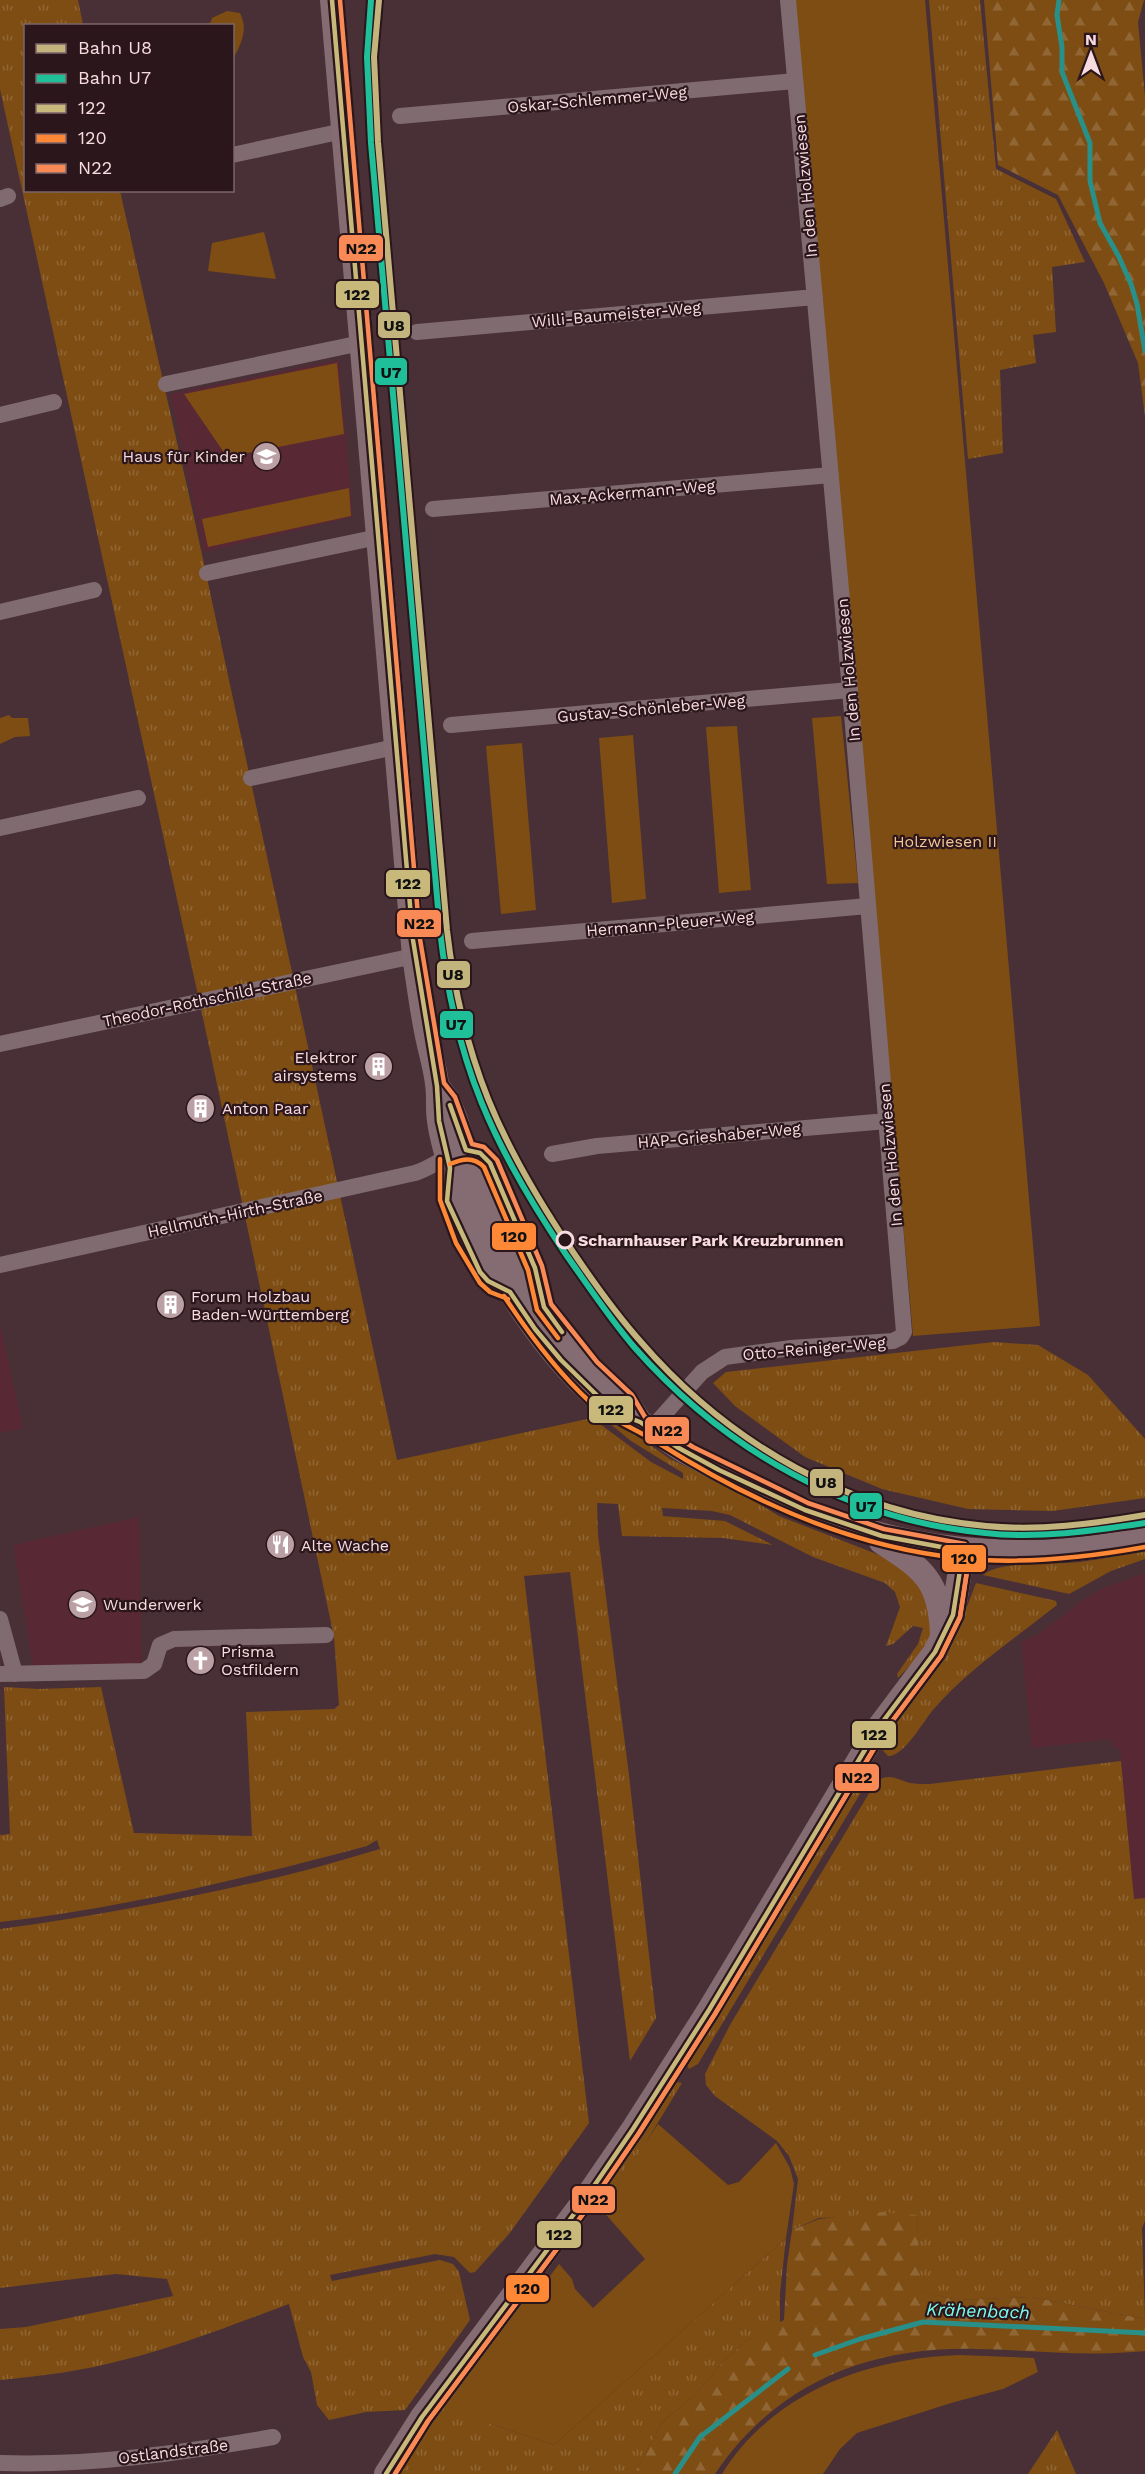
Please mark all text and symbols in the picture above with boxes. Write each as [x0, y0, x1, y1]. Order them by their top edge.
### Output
legend [24, 24, 234, 192]
north arrow [1061, 24, 1121, 84]
text: N [1085, 30, 1097, 49]
text: Bahn U8 [78, 37, 152, 58]
text: Bahn U7 [78, 67, 151, 88]
street label: Oskar-Schlemmer-Weg [507, 82, 688, 117]
text: 122 [78, 97, 106, 118]
street label: In den Holzwiesen [790, 114, 821, 258]
text: 120 [78, 127, 107, 148]
text: N22 [78, 157, 112, 178]
line badge: N22 [338, 234, 384, 262]
text: N22 [346, 239, 376, 258]
line badge: 122 [335, 280, 380, 309]
text: 122 [344, 285, 370, 304]
street label: Willi-Baumeister-Weg [531, 298, 702, 331]
line badge: U8 [377, 311, 411, 339]
text: U8 [383, 316, 405, 335]
line badge: U7 [374, 357, 408, 386]
text: U7 [380, 363, 402, 382]
school or university icon: Haus für Kinder [250, 440, 282, 472]
place label: Haus für Kinder [123, 447, 245, 466]
street label: Max-Ackermann-Weg [548, 476, 716, 509]
street label: In den Holzwiesen [833, 598, 864, 742]
street label: Gustav-Schönleber-Weg [556, 691, 746, 726]
park label: Holzwiesen II [893, 832, 997, 851]
line badge: 122 [385, 869, 431, 898]
text: 122 [395, 874, 421, 893]
street label: Hermann-Pleuer-Weg [585, 907, 755, 940]
line badge: N22 [396, 909, 442, 938]
text: N22 [404, 914, 434, 933]
line badge: U8 [436, 960, 471, 989]
text: U8 [442, 965, 464, 984]
street label: Theodor-Rothschild-Straße [101, 968, 313, 1031]
line badge: U7 [439, 1010, 474, 1039]
text: U7 [445, 1015, 467, 1034]
place label: Elektror airsystems [273, 1048, 357, 1085]
building icon: Elektror airsystems [362, 1050, 394, 1082]
street label: In den Holzwiesen [875, 1083, 906, 1227]
building icon: Anton Paar [185, 1092, 217, 1124]
place label: Anton Paar [222, 1099, 309, 1118]
street label: HAP-Grieshaber-Weg [637, 1119, 802, 1152]
street label: Hellmuth-Hirth-Straße [146, 1186, 324, 1241]
line badge: 120 [491, 1222, 537, 1251]
text: 120 [501, 1227, 527, 1246]
marker: Scharnhauser Park Kreuzbrunnen [556, 1231, 574, 1249]
place label: Scharnhauser Park Kreuzbrunnen [578, 1231, 844, 1250]
place label: Forum Holzbau Baden-Württemberg [191, 1287, 350, 1324]
building icon: Forum Holzbau Baden-Württemberg [154, 1289, 186, 1321]
street label: Otto-Reiniger-Weg [742, 1333, 887, 1364]
line badge: 122 [588, 1395, 634, 1424]
text: 122 [598, 1400, 624, 1419]
line badge: N22 [644, 1416, 690, 1445]
text: N22 [652, 1421, 682, 1440]
line badge: U8 [809, 1468, 844, 1497]
text: U8 [815, 1473, 837, 1492]
line badge: U7 [849, 1492, 883, 1520]
text: U7 [855, 1497, 877, 1516]
restaurant icon: Alte Wache [264, 1529, 296, 1561]
place label: Alte Wache [301, 1536, 389, 1555]
line badge: 120 [941, 1544, 987, 1573]
text: 120 [951, 1549, 977, 1568]
school or university icon: Wunderwerk [66, 1588, 98, 1620]
place label: Wunderwerk [103, 1595, 202, 1614]
place label: Prisma Ostfildern [221, 1642, 299, 1679]
church icon: Prisma Ostfildern [184, 1644, 216, 1676]
line badge: 122 [851, 1720, 897, 1749]
text: 122 [861, 1725, 887, 1744]
line badge: N22 [834, 1763, 880, 1792]
text: N22 [842, 1768, 872, 1787]
line badge: N22 [571, 2185, 616, 2214]
text: N22 [578, 2190, 608, 2209]
line badge: 122 [536, 2220, 582, 2249]
text: 122 [546, 2225, 572, 2244]
line badge: 120 [505, 2274, 550, 2303]
text: 120 [514, 2279, 540, 2298]
water label: Krähenbach [926, 2298, 1030, 2323]
street label: Ostlandstraße [117, 2435, 229, 2468]

